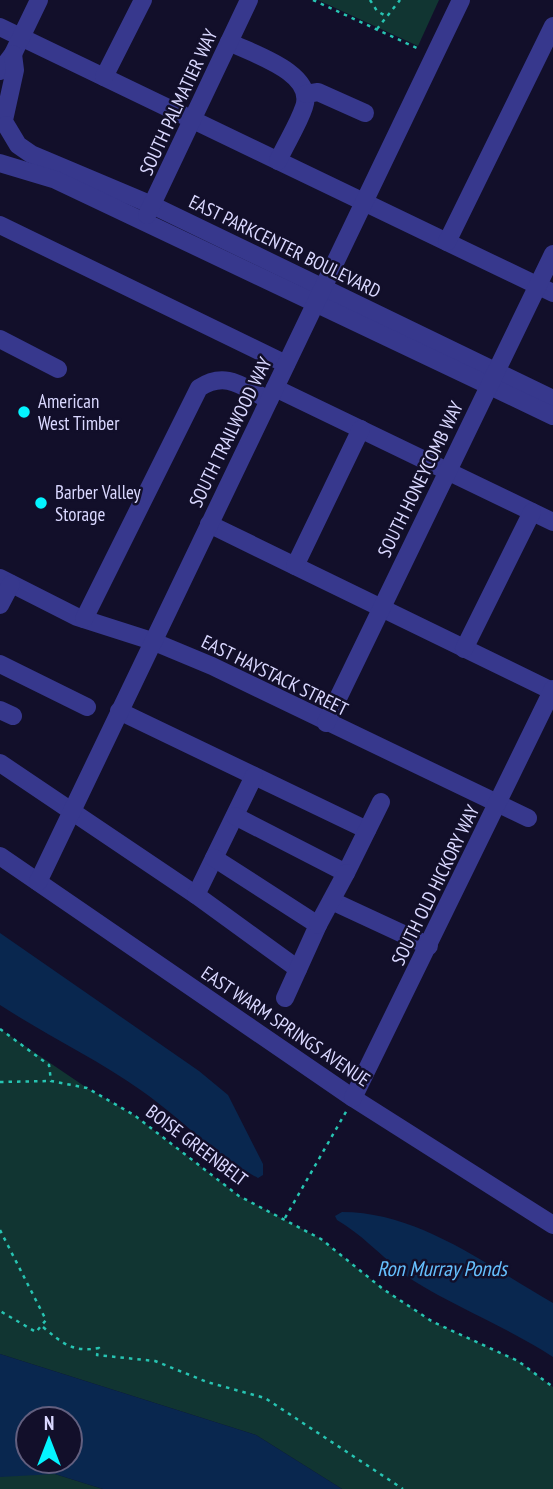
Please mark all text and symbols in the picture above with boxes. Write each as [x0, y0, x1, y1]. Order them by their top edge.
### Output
street label: SOUTH PALMATIER WAY [134, 25, 222, 179]
street label: EAST PARKCENTER BOULEVARD [185, 189, 385, 303]
street label: SOUTH TRAILWOOD WAY [183, 353, 277, 511]
place label: American West Timber [38, 389, 120, 435]
street label: SOUTH HONEYCOMB WAY [372, 397, 468, 561]
marker: American West Timber [16, 404, 32, 420]
place label: Barber Valley Storage [55, 480, 142, 526]
marker: Barber Valley Storage [33, 495, 49, 511]
street label: EAST HAYSTACK STREET [198, 629, 353, 721]
street label: SOUTH OLD HICKORY WAY [386, 801, 484, 969]
street label: EAST WARM SPRINGS AVENUE [197, 961, 375, 1091]
street label: BOISE GREENBELT [142, 1099, 253, 1191]
water label: Ron Murray Ponds [377, 1255, 509, 1282]
north arrow [14, 1405, 84, 1475]
text: N [44, 1411, 54, 1435]

